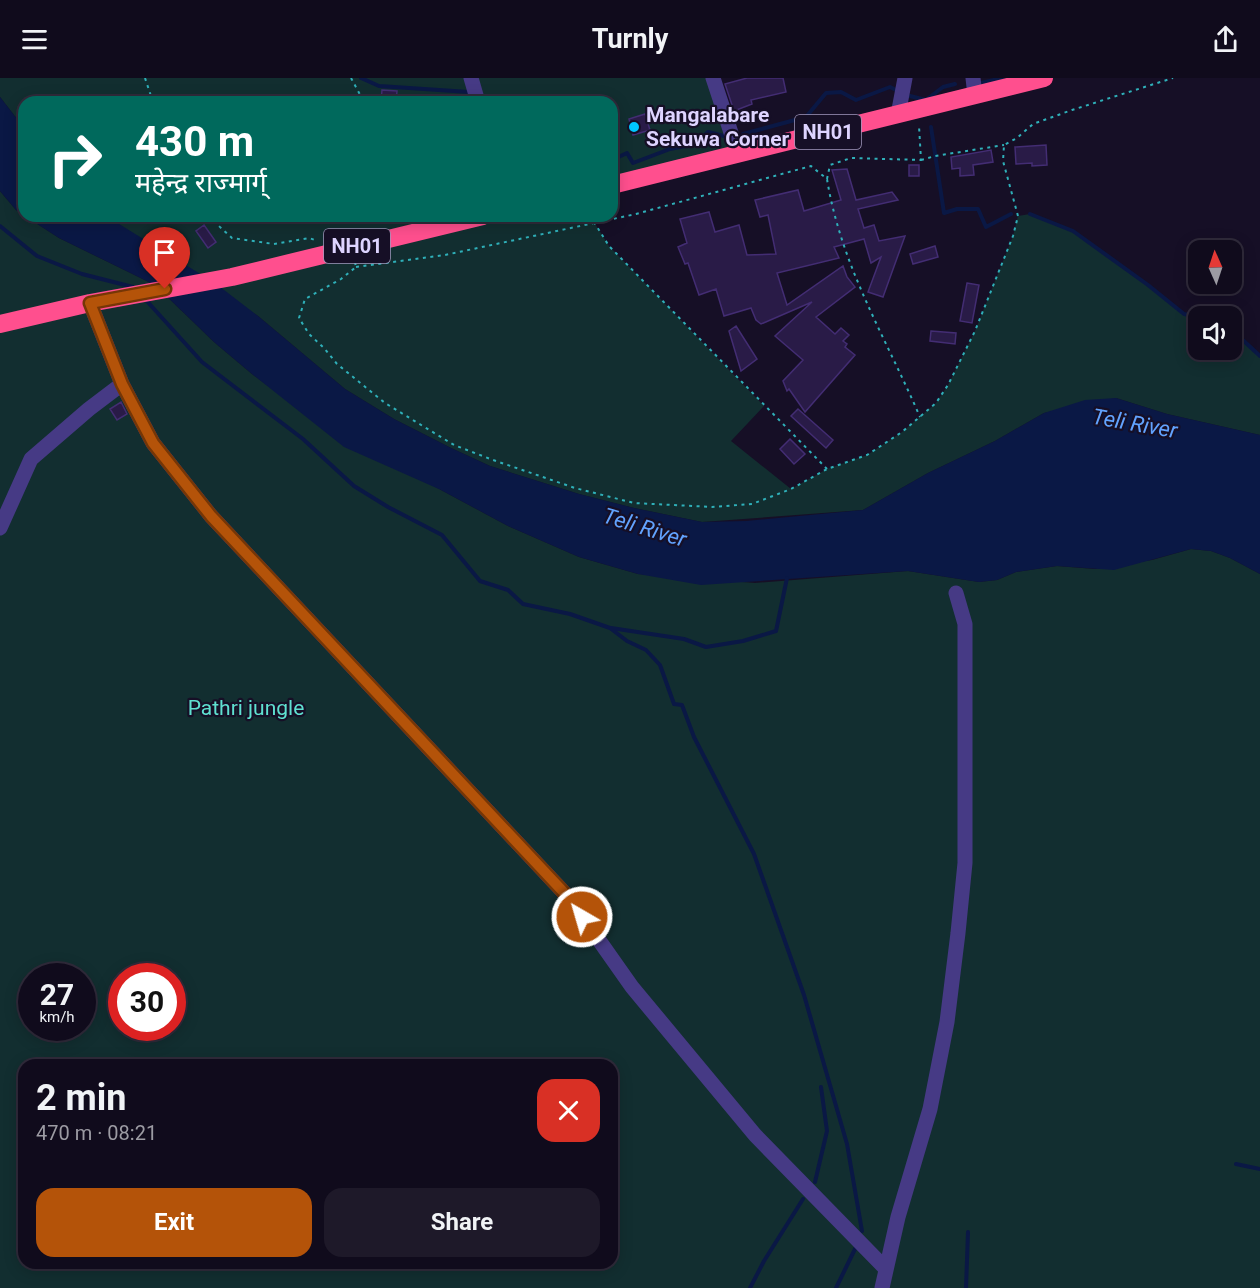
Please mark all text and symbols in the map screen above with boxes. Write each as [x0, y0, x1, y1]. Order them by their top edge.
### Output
icon: menu [18, 23, 51, 56]
text: Turnly [592, 23, 668, 55]
icon: share [1209, 23, 1242, 56]
place label: Mangalabare Sekuwa Corner [646, 103, 790, 151]
road number: NH01 [795, 115, 861, 149]
text: 430 m [135, 117, 254, 166]
icon: right [36, 120, 114, 198]
marker: Mangalabare Sekuwa Corner [627, 120, 641, 134]
text: महेन्द्र राज्मार्ग् [135, 167, 267, 199]
pin [139, 227, 190, 289]
road number: NH01 [324, 229, 390, 263]
icon: arrive [148, 236, 181, 269]
north arrow [1188, 240, 1242, 294]
map controls [1188, 240, 1242, 360]
button: sound [1188, 306, 1242, 360]
water label: Teli River [1090, 404, 1180, 443]
water label: Teli River [600, 503, 690, 552]
park label: Pathri jungle [188, 696, 304, 720]
position arrow [550, 885, 614, 949]
speed limit sign: 30 [108, 963, 186, 1041]
text: 27 [40, 977, 74, 1012]
text: km/h [39, 1008, 75, 1026]
text: 2 min [36, 1077, 127, 1119]
button: close [537, 1079, 600, 1142]
text: 470 m · 08:21 [36, 1121, 157, 1145]
button: Exit [36, 1188, 312, 1257]
button: Share [324, 1188, 600, 1257]

